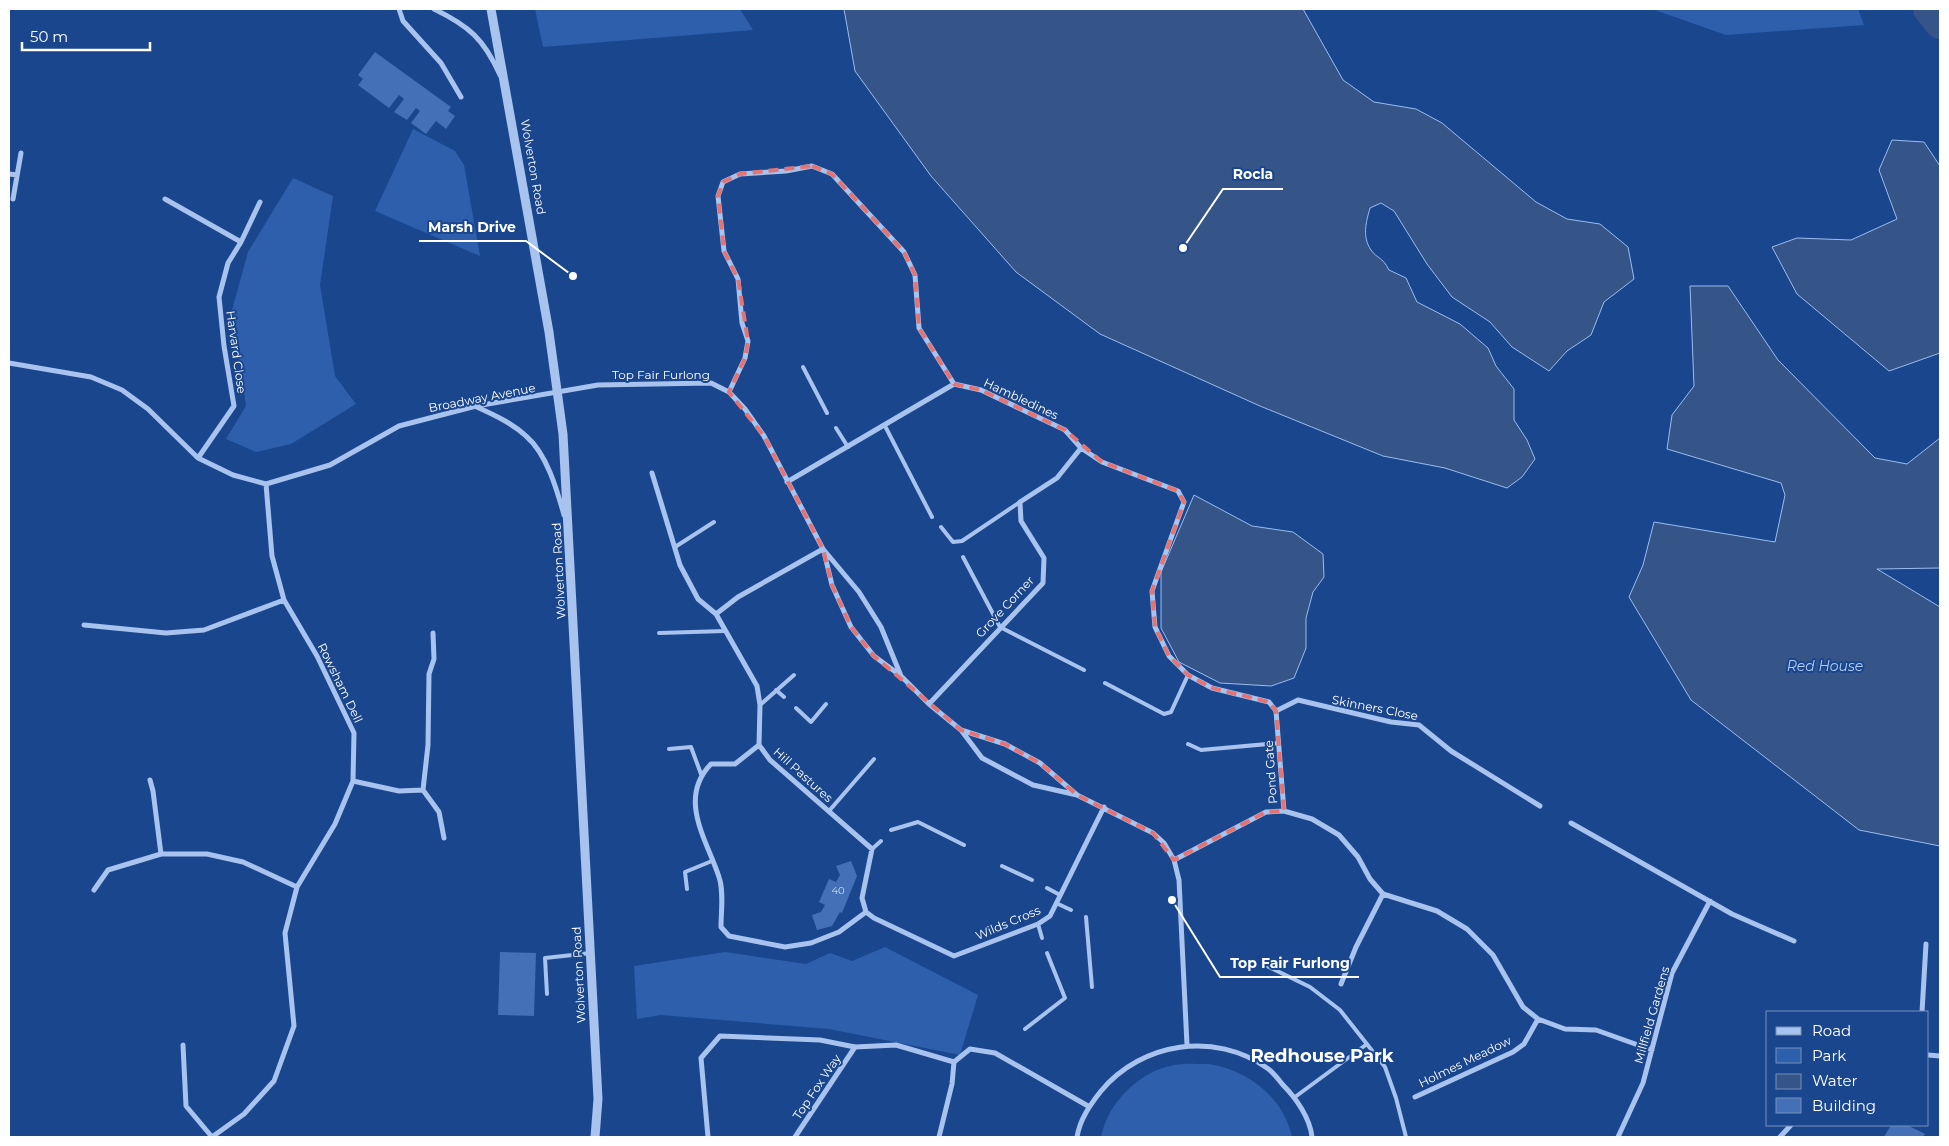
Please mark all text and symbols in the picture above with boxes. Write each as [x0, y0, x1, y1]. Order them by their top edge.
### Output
scale bar [22, 20, 150, 52]
text: 50 m [30, 27, 68, 46]
street label: Wolverton Road [518, 118, 549, 216]
callout: Rocla [1223, 160, 1283, 189]
text: Rocla [1233, 165, 1273, 183]
callout: Marsh Drive [419, 212, 526, 241]
text: Marsh Drive [428, 218, 516, 236]
street label: Harvard Close [223, 310, 250, 394]
street label: Top Fair Furlong [612, 367, 710, 382]
street label: Hambledines [981, 375, 1061, 422]
street label: Broadway Avenue [427, 380, 537, 415]
street label: Wolverton Road [548, 522, 569, 620]
street label: Grove Corner [972, 573, 1037, 641]
street label: Rowsham Dell [315, 640, 366, 725]
water label: Red House [1787, 657, 1863, 675]
street label: Skinners Close [1331, 692, 1419, 723]
street label: Pond Gate [1261, 740, 1280, 804]
street label: Hill Pastures [771, 744, 836, 805]
house number: 40 [831, 884, 845, 897]
street label: Wilds Cross [973, 902, 1043, 943]
street label: Wolverton Road [568, 926, 589, 1024]
callout: Top Fair Furlong [1220, 948, 1359, 977]
text: Top Fair Furlong [1230, 954, 1350, 972]
street label: Millfield Gardens [1630, 964, 1673, 1065]
legend [1766, 1011, 1929, 1126]
text: Road [1812, 1021, 1851, 1040]
street label: Holmes Meadow [1416, 1032, 1514, 1090]
district label: Redhouse Park [1250, 1045, 1394, 1067]
text: Park [1812, 1046, 1846, 1065]
street label: Top Fox Way [789, 1051, 844, 1122]
text: Water [1812, 1071, 1858, 1090]
text: Building [1812, 1096, 1876, 1115]

